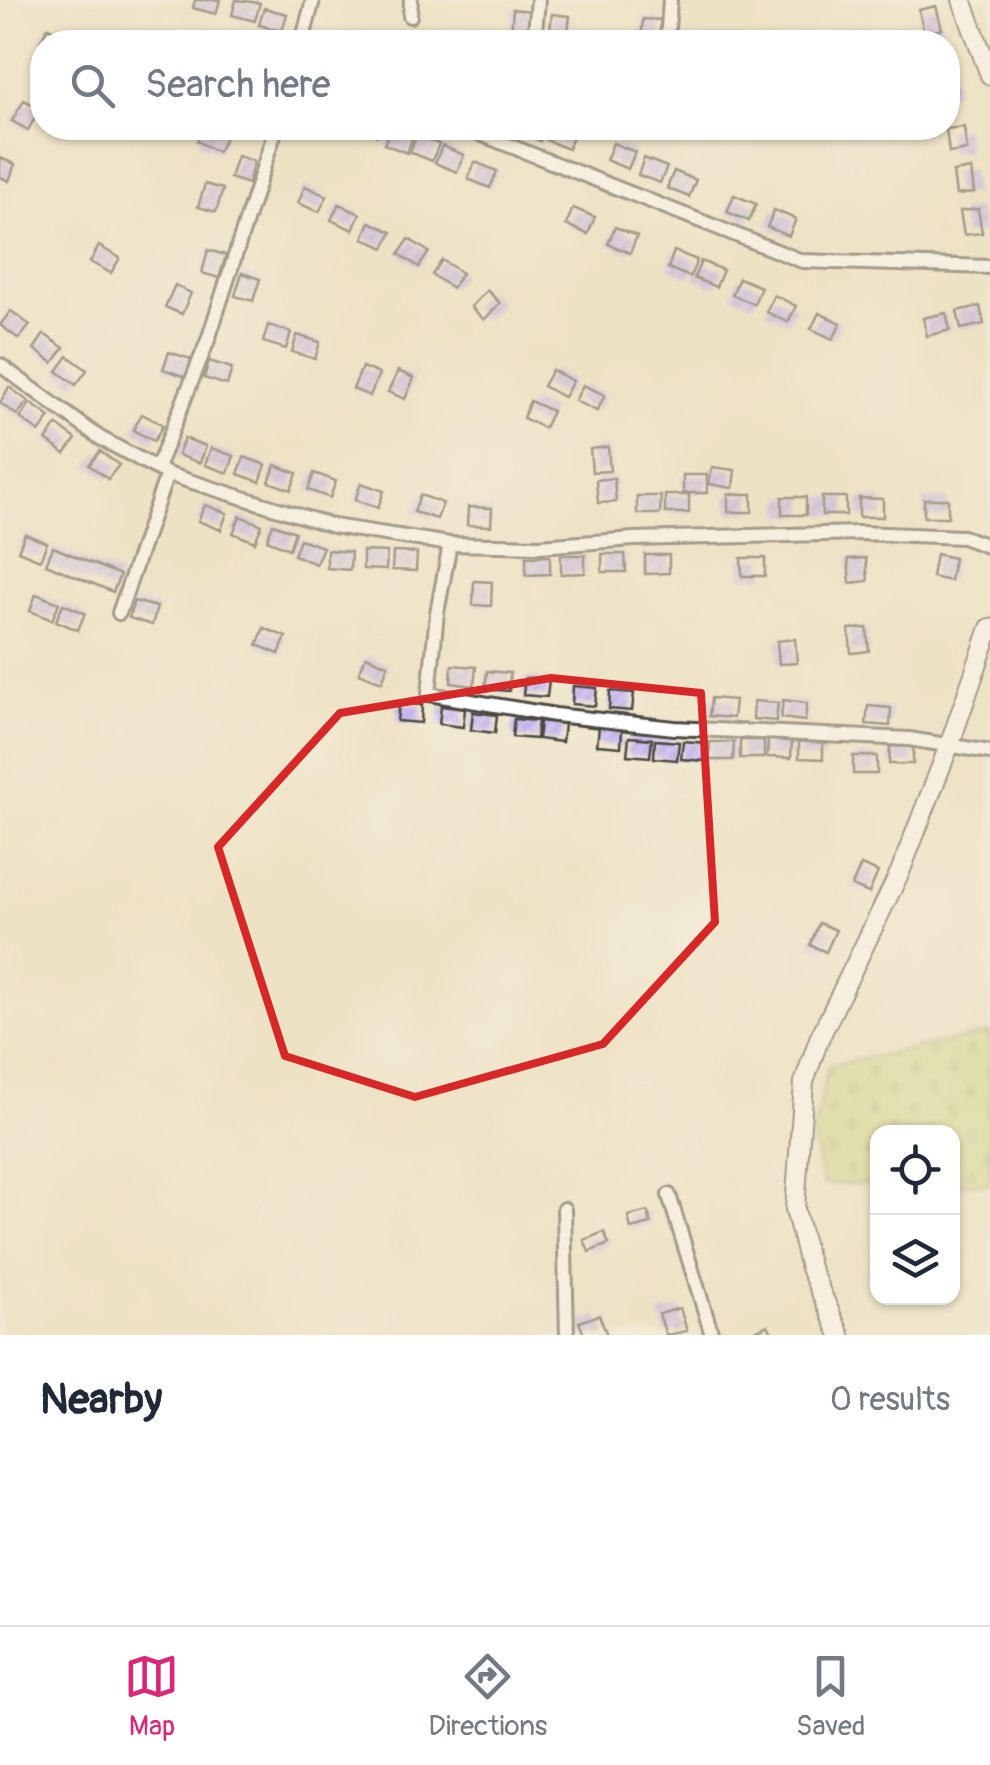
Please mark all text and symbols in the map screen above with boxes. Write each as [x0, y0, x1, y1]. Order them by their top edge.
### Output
search box [30, 30, 960, 140]
icon: search [65, 58, 120, 113]
text: Search here [145, 61, 331, 109]
map controls [870, 1125, 960, 1305]
button: locate [870, 1125, 960, 1215]
button: layers [870, 1215, 960, 1305]
text: Nearby [40, 1374, 162, 1426]
text: 0 results [830, 1380, 950, 1420]
tab: Map [124, 1649, 179, 1744]
tab: Directions [428, 1649, 547, 1744]
tab: Saved [796, 1649, 866, 1744]

